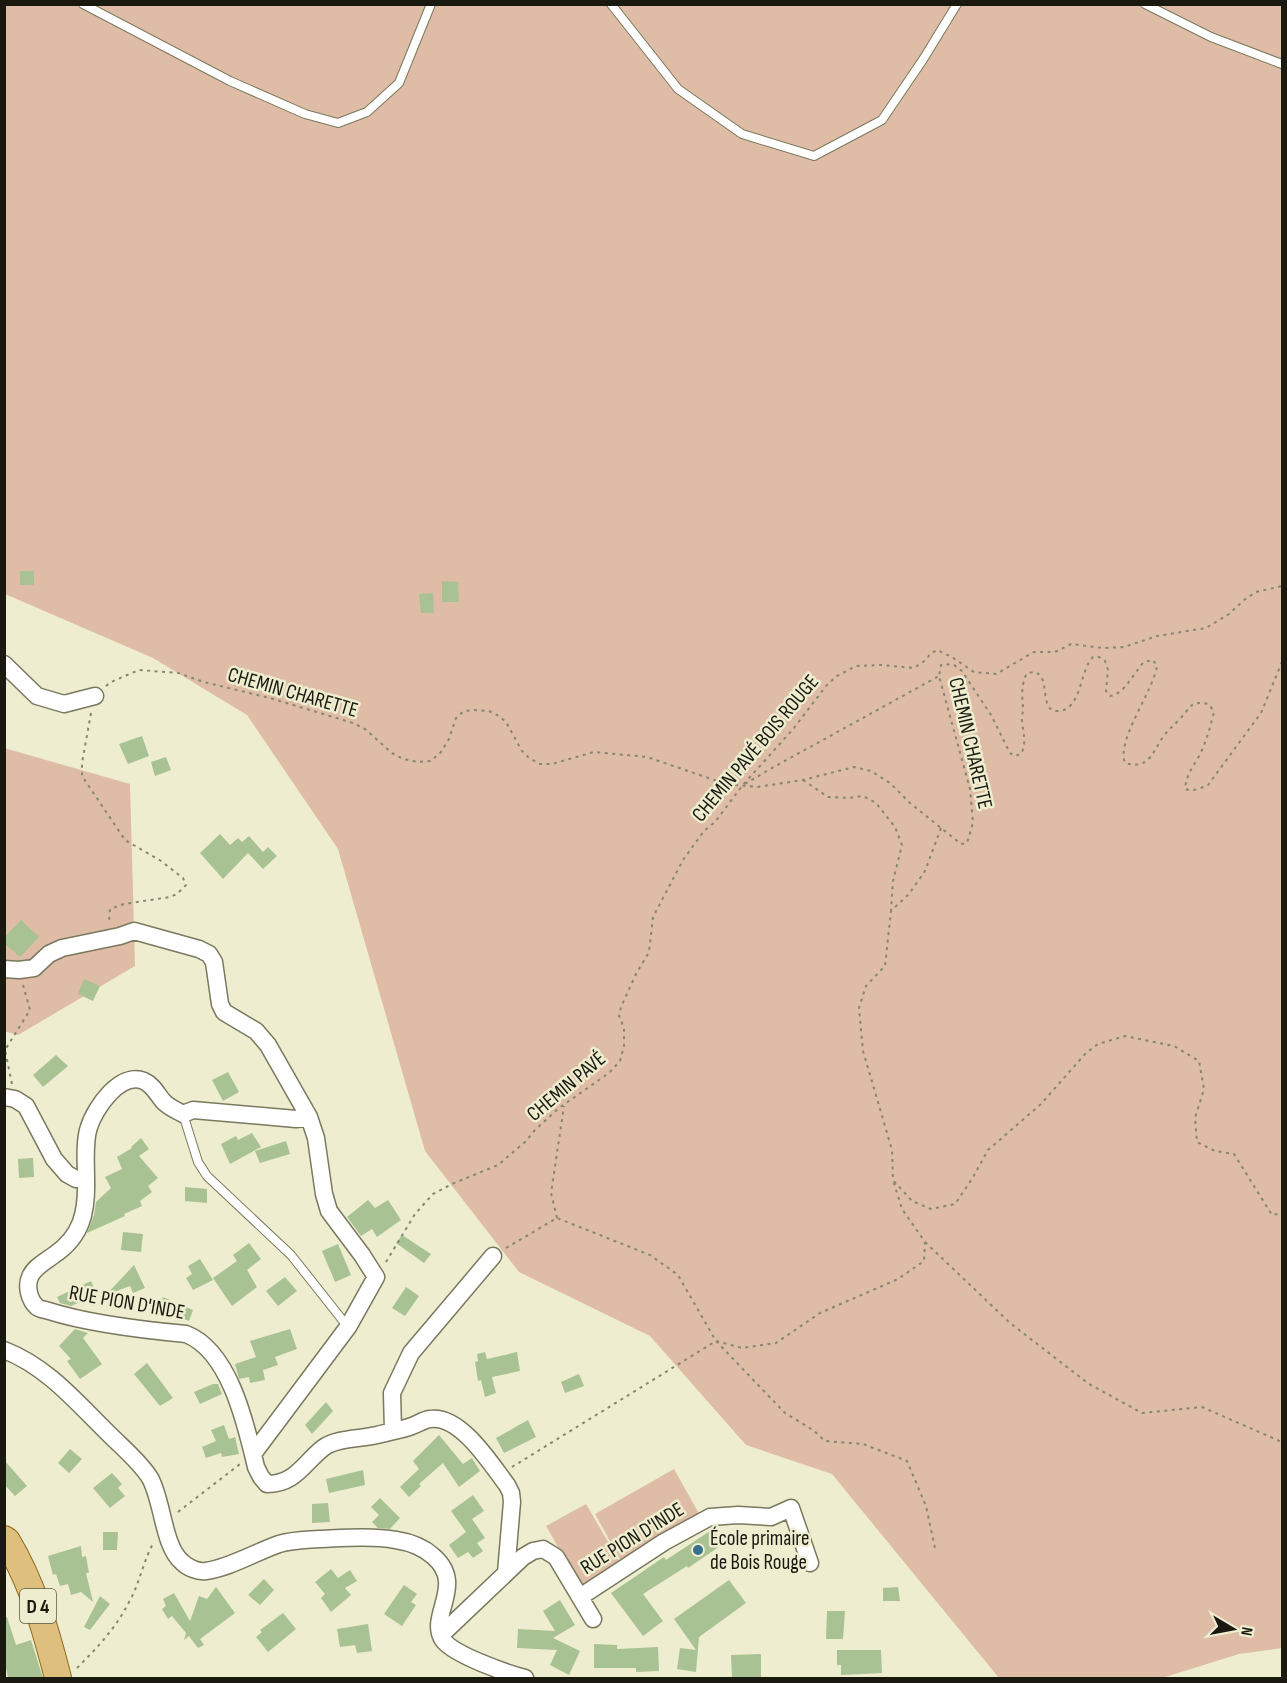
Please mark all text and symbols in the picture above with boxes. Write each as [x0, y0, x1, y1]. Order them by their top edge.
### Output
street label: CHEMIN CHARETTE [225, 662, 361, 723]
street label: CHEMIN PAVÉ BOIS ROUGE [687, 670, 824, 827]
street label: CHEMIN CHARETTE [943, 675, 998, 811]
street label: CHEMIN PAVÉ [522, 1046, 611, 1127]
street label: RUE PION D'INDE [67, 1280, 187, 1325]
street label: RUE PION D'INDE [576, 1497, 689, 1580]
place label: École primaire de Bois Rouge [710, 1526, 809, 1575]
marker: École primaire de Bois Rouge [691, 1543, 705, 1557]
road number: D 4 [20, 1589, 56, 1623]
north arrow [1203, 1599, 1263, 1659]
text: N [1236, 1625, 1256, 1637]

